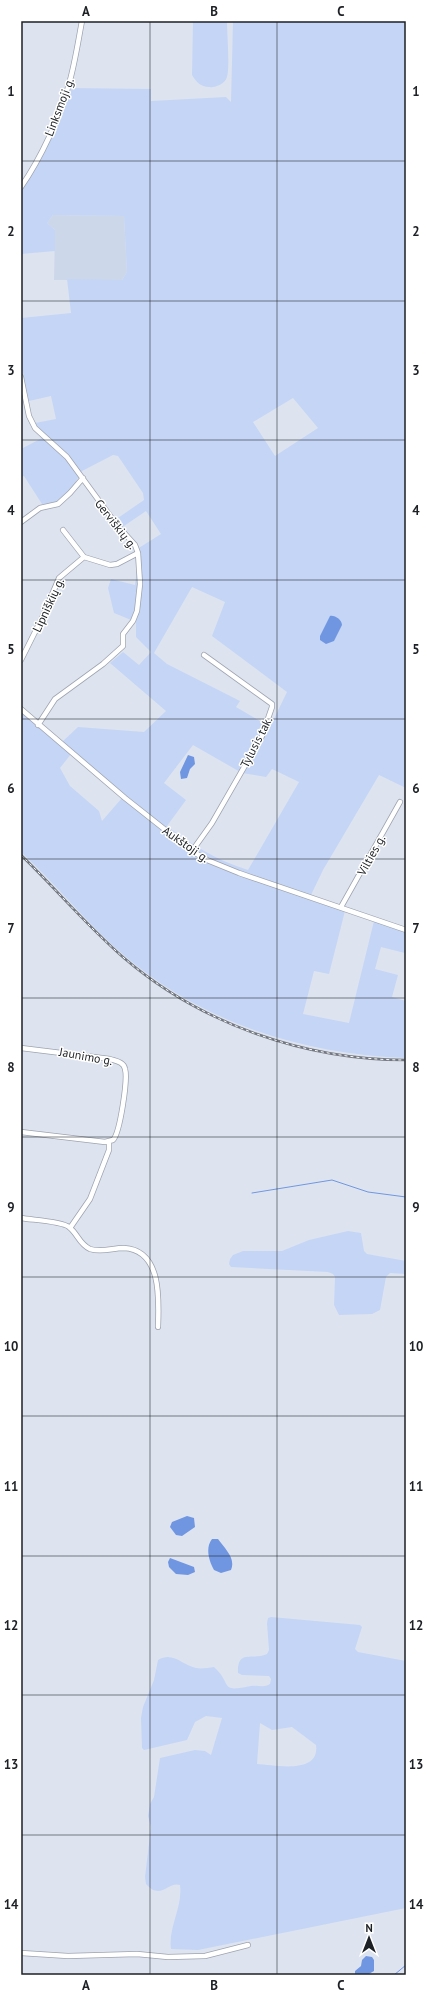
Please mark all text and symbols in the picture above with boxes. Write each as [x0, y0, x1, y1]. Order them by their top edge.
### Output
text: A [82, 3, 90, 20]
text: B [210, 3, 218, 20]
text: C [337, 3, 345, 20]
street label: Linksmoji g. [41, 76, 77, 138]
text: 1 [7, 83, 15, 100]
text: 1 [412, 83, 420, 100]
text: 2 [7, 223, 15, 240]
text: 2 [412, 223, 420, 240]
text: 3 [7, 362, 15, 379]
text: 3 [412, 362, 420, 379]
street label: Gerviškių g. [92, 496, 140, 552]
text: 4 [7, 502, 15, 519]
text: 4 [412, 502, 420, 519]
street label: Lipniškių g. [29, 575, 67, 635]
text: 5 [7, 641, 15, 658]
text: 5 [412, 641, 420, 658]
street label: Tylusis tak. [237, 714, 275, 770]
text: 6 [7, 780, 15, 797]
text: 6 [412, 780, 420, 797]
street label: Aukštoji g. [160, 823, 212, 865]
street label: Vilties g. [353, 832, 388, 879]
text: 7 [7, 920, 15, 937]
text: 7 [412, 920, 420, 937]
street label: Jaunimo g. [57, 1044, 114, 1068]
text: 8 [7, 1059, 15, 1076]
text: 8 [412, 1059, 420, 1076]
text: 9 [7, 1199, 15, 1216]
text: 9 [412, 1199, 420, 1216]
text: 10 [4, 1338, 18, 1355]
text: 10 [409, 1338, 423, 1355]
text: 11 [4, 1478, 18, 1495]
text: 11 [409, 1478, 423, 1495]
text: 12 [4, 1617, 18, 1634]
text: 12 [409, 1617, 423, 1634]
text: 13 [4, 1756, 18, 1773]
text: 13 [409, 1756, 423, 1773]
text: 14 [4, 1896, 19, 1913]
text: 14 [409, 1896, 424, 1913]
north arrow [349, 1918, 389, 1958]
text: N [365, 1921, 373, 1935]
text: A [82, 1977, 90, 1994]
text: B [210, 1977, 218, 1994]
text: C [337, 1977, 345, 1994]

